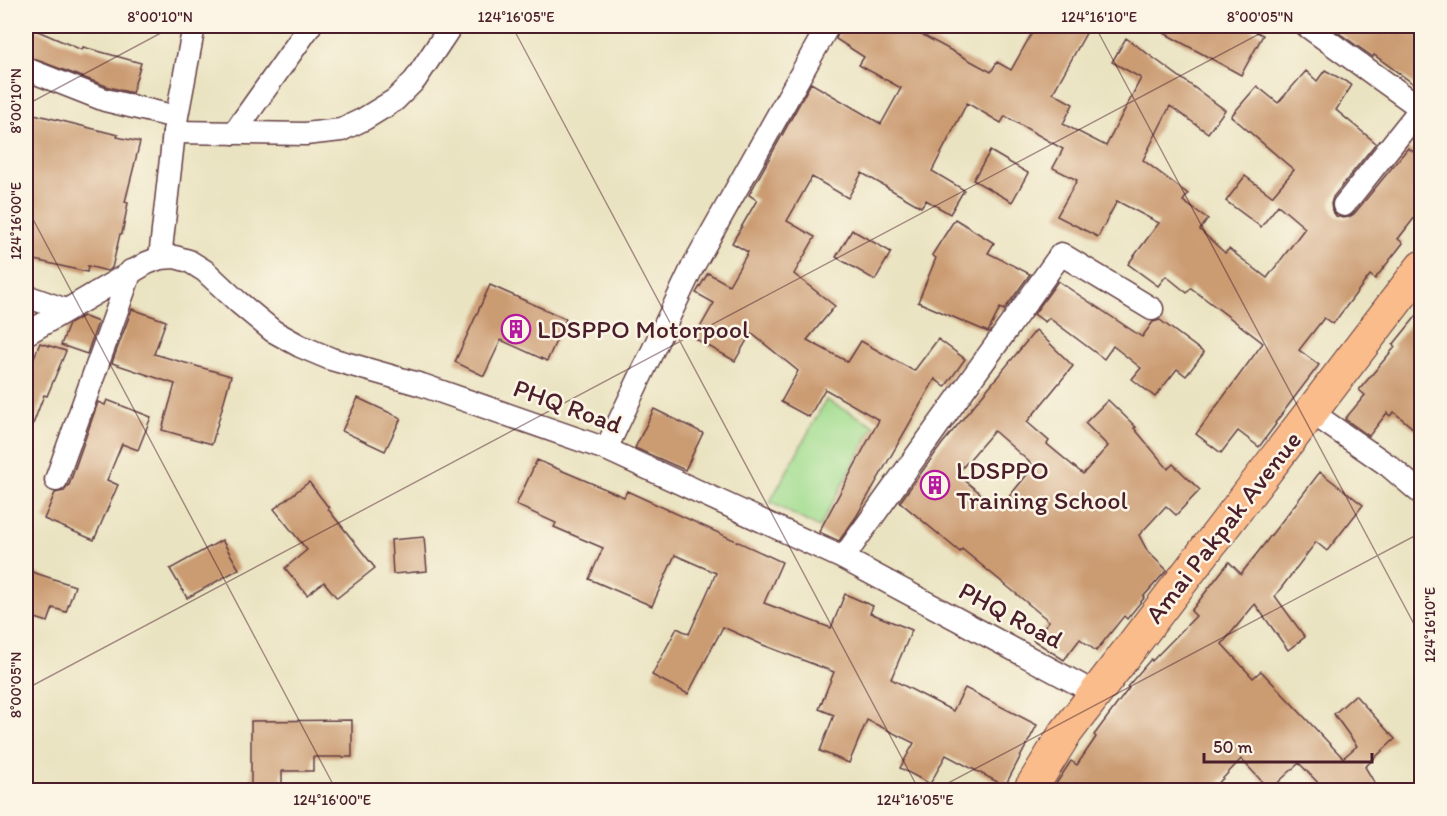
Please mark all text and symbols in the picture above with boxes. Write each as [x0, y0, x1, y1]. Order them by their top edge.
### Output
text: 8°00'10"N [127, 8, 193, 26]
text: 124°16'05"E [478, 8, 554, 26]
text: 124°16'10"E [1061, 8, 1137, 26]
text: 8°00'05"N [1227, 8, 1293, 26]
text: 8°00'10"N [7, 68, 25, 134]
text: 124°16'00"E [7, 182, 25, 260]
building icon: LDSPPO Motorpool [500, 313, 532, 345]
place label: LDSPPO Motorpool [537, 313, 749, 345]
street label: PHQ Road [509, 372, 627, 441]
street label: Amai Pakpak Avenue [1138, 424, 1308, 630]
place label: LDSPPO Training School [956, 454, 1128, 516]
building icon: LDSPPO Training School [919, 469, 951, 501]
street label: PHQ Road [953, 574, 1069, 656]
text: 124°16'10"E [1421, 587, 1439, 663]
text: 8°00'05"N [7, 652, 25, 718]
scale bar [1204, 726, 1372, 764]
text: 50 m [1213, 736, 1253, 758]
text: 124°16'00"E [293, 791, 371, 809]
text: 124°16'05"E [877, 791, 953, 809]

